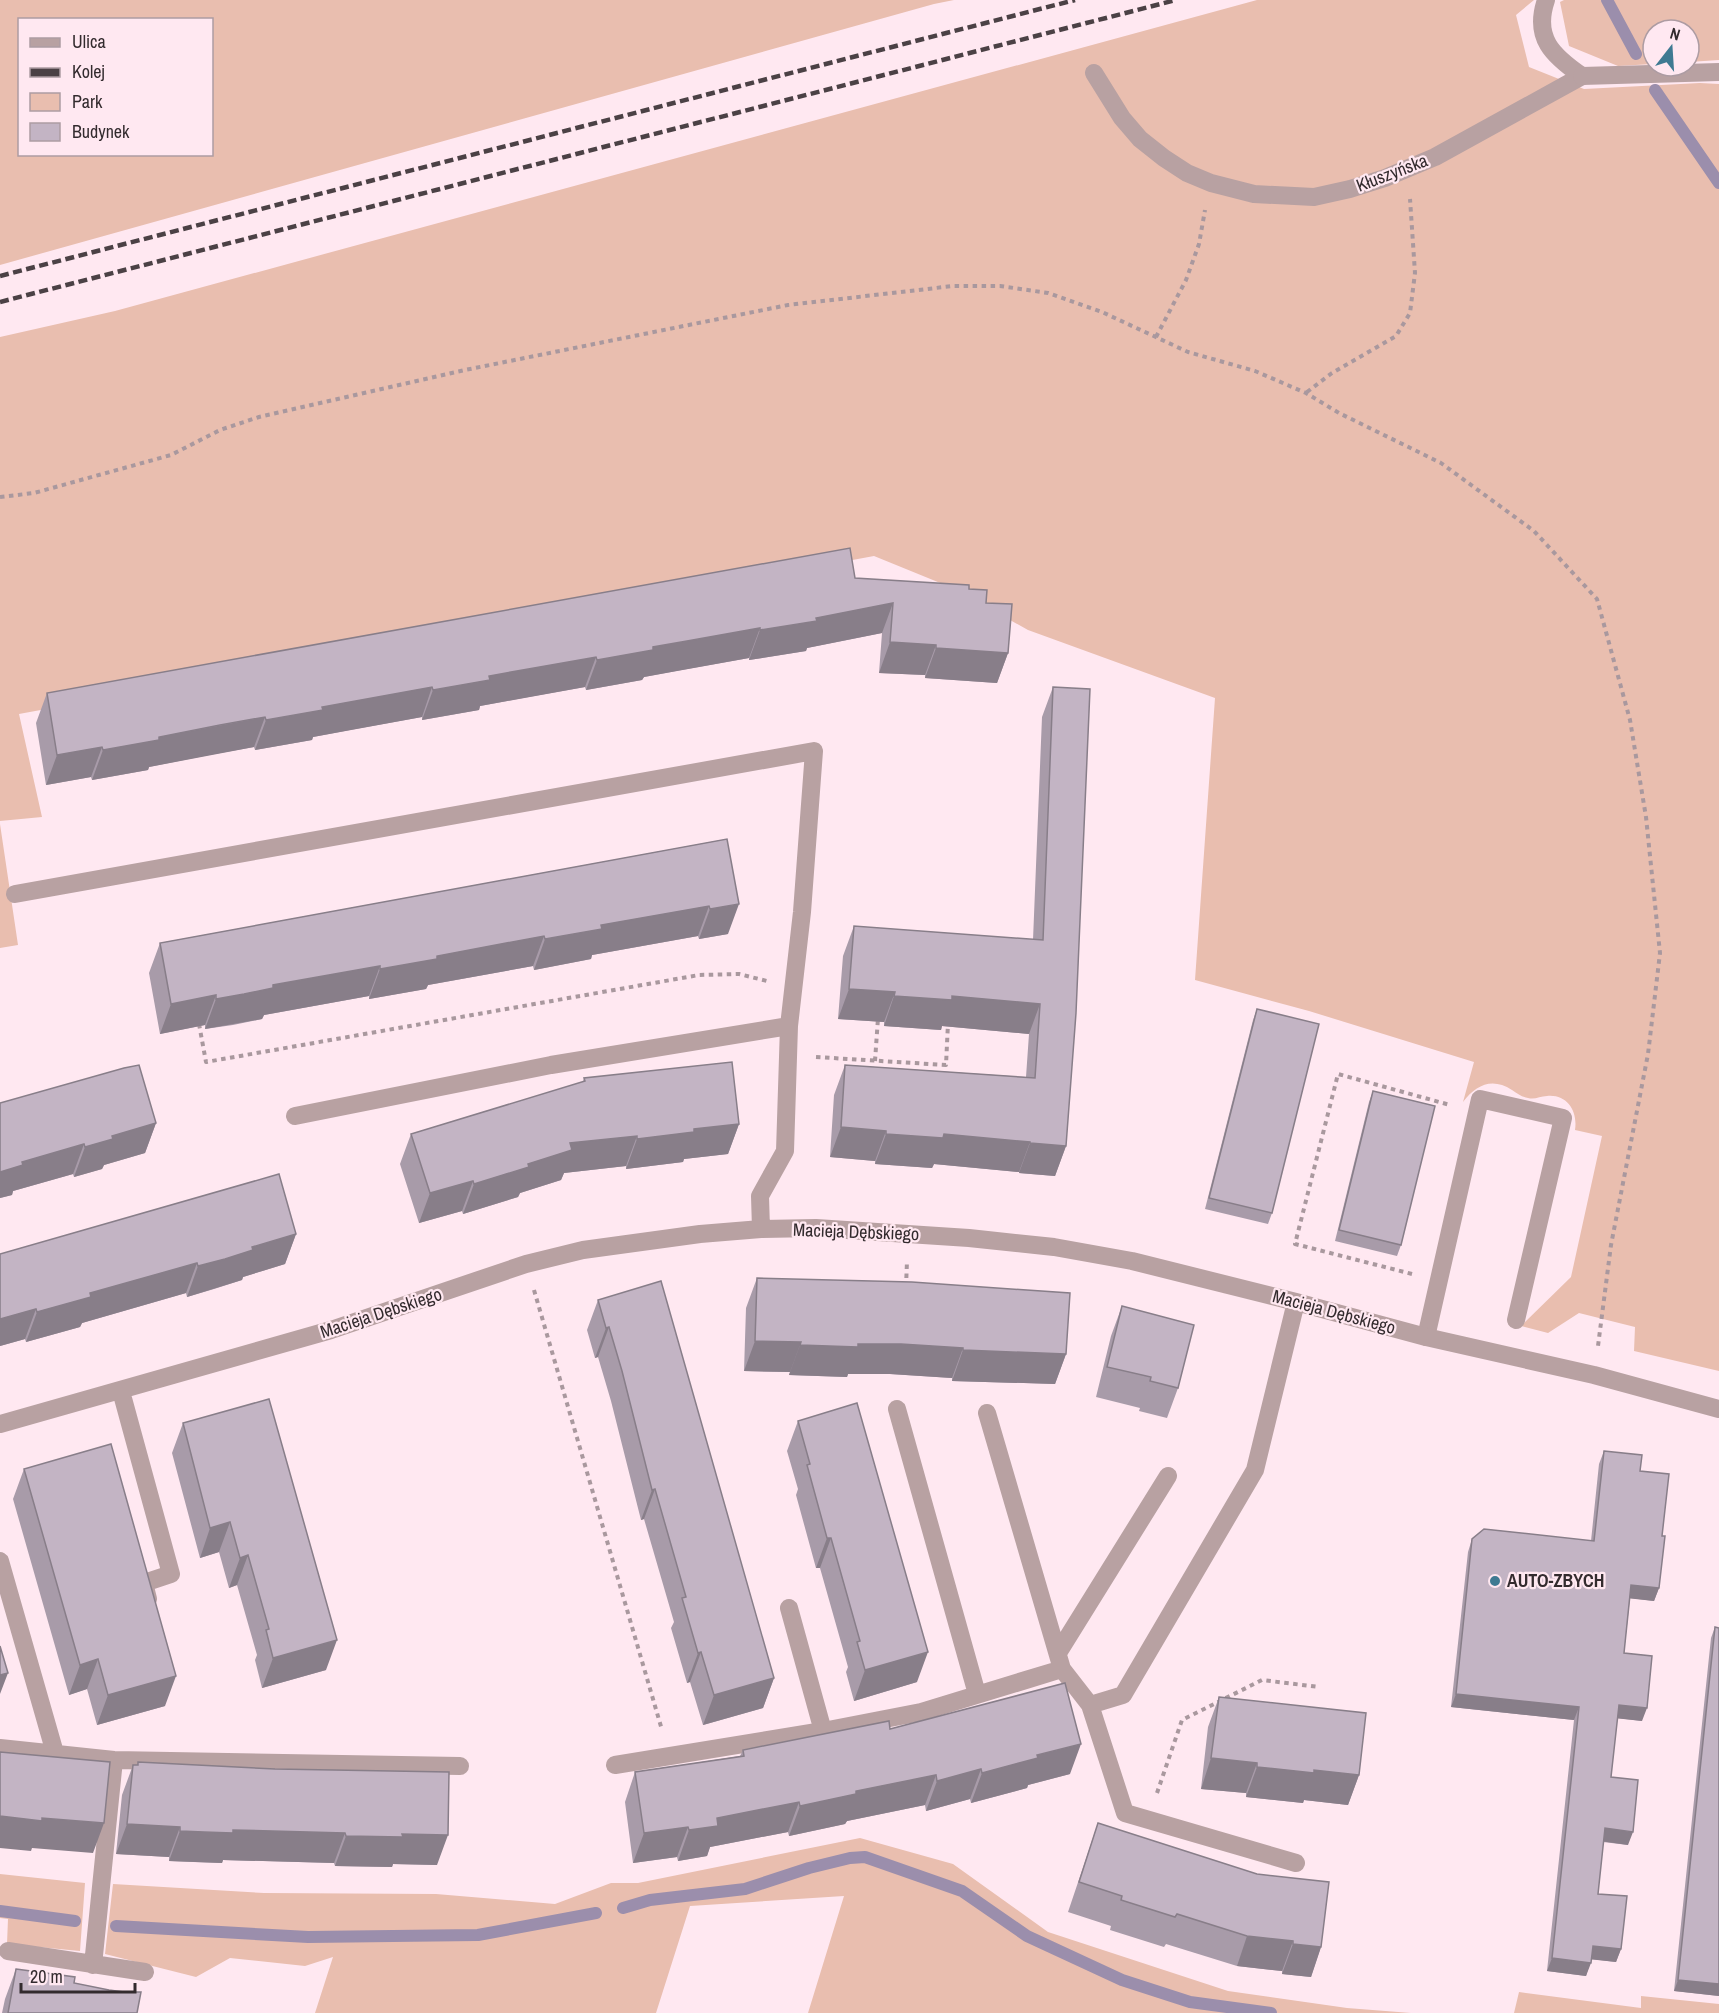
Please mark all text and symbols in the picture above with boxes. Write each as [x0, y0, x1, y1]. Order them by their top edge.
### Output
legend [18, 18, 213, 156]
north arrow [1641, 18, 1701, 78]
text: N [1668, 22, 1683, 46]
text: Ulica [72, 29, 106, 54]
text: Kolej [72, 59, 105, 84]
text: Park [72, 89, 103, 114]
text: Budynek [72, 119, 130, 144]
street label: Kłuszyńska [1352, 147, 1431, 198]
street label: Macieja Dębskiego [792, 1217, 920, 1246]
street label: Macieja Dębskiego [317, 1281, 445, 1344]
street label: Macieja Dębskiego [1270, 1283, 1398, 1340]
place label: AUTO-ZBYCH [1507, 1568, 1604, 1593]
marker: AUTO-ZBYCH [1488, 1574, 1502, 1588]
scale bar [21, 1956, 135, 1994]
text: 20 m [30, 1964, 63, 1989]

